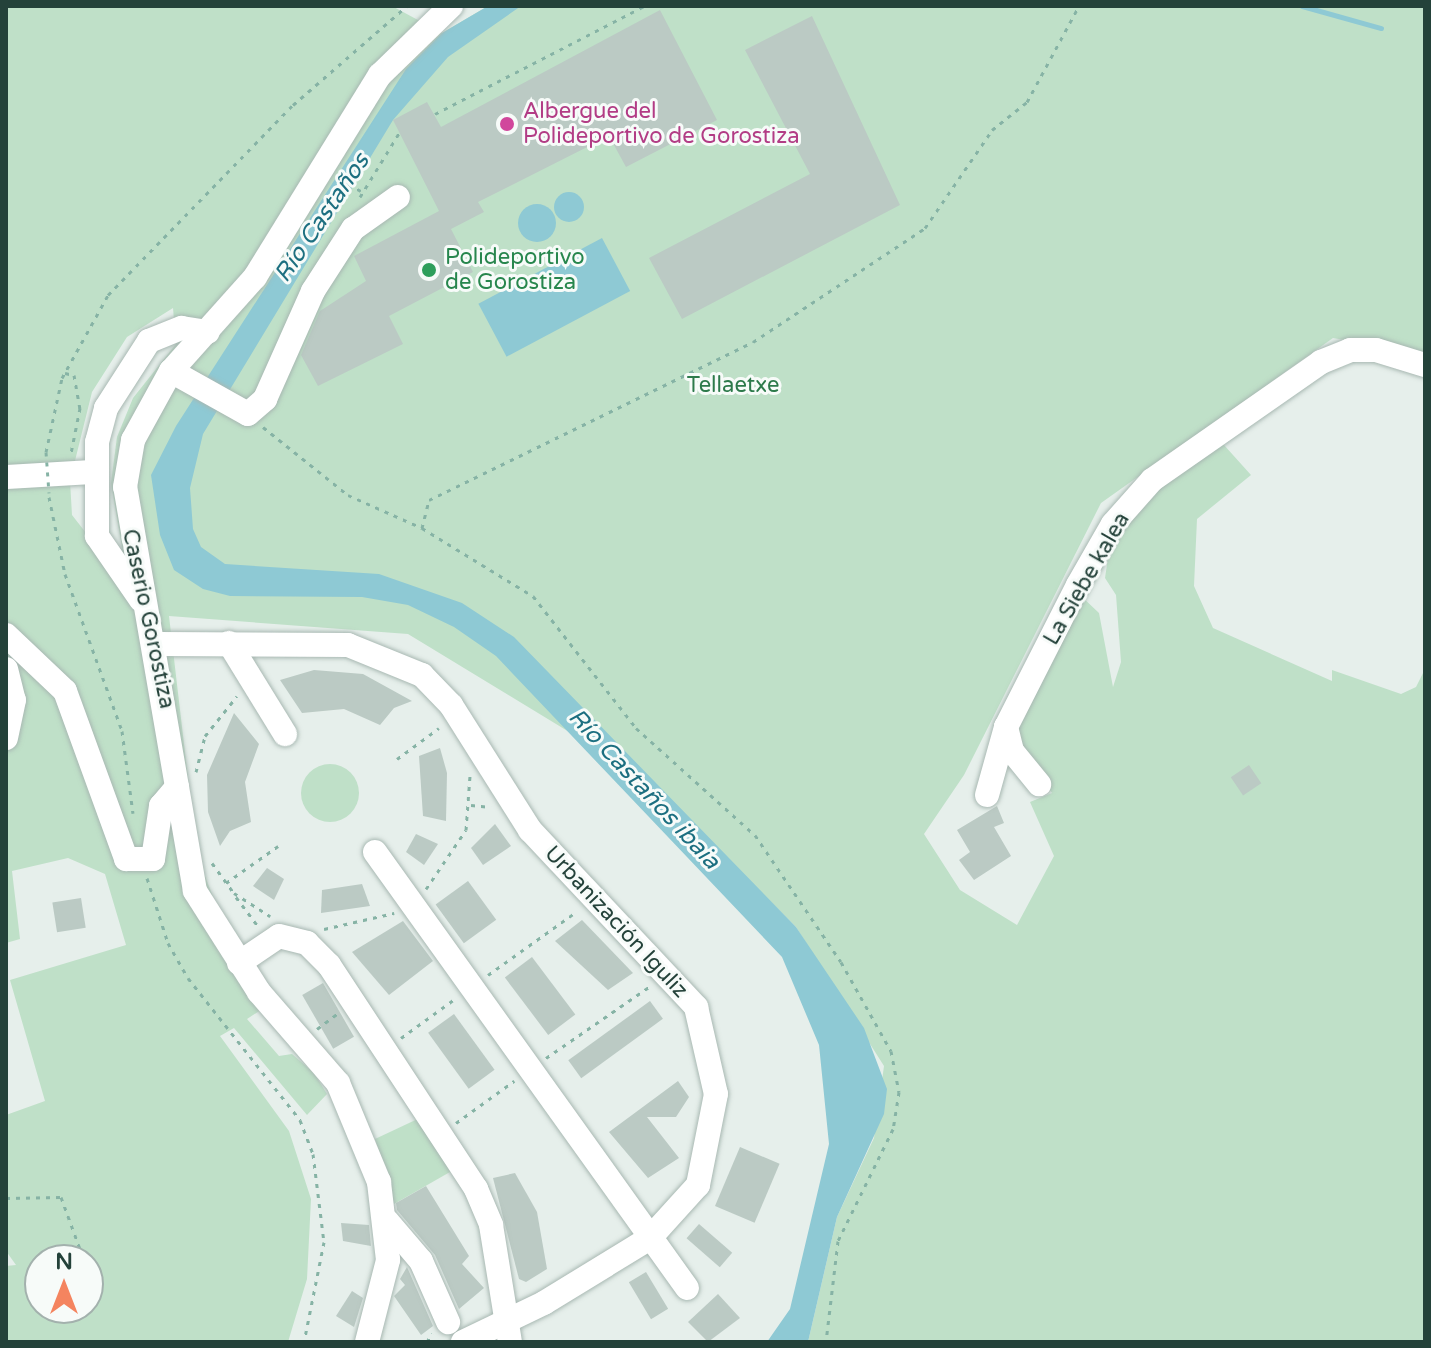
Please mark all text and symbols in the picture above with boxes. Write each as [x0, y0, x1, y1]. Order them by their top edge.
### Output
place label: Albergue del Polideportivo de Gorostiza [523, 98, 800, 150]
marker: Albergue del Polideportivo de Gorostiza [498, 115, 516, 133]
water label: Río Castaños [268, 148, 376, 288]
place label: Polideportivo de Gorostiza [445, 244, 585, 296]
marker: Polideportivo de Gorostiza [420, 261, 438, 279]
park label: Tellaetxe [687, 373, 779, 399]
street label: La Siebe kalea [1038, 508, 1136, 650]
street label: Caserio Gorostiza [116, 527, 180, 711]
water label: Río Castaños ibaia [562, 703, 726, 875]
street label: Urbanización Iguliz [539, 841, 693, 1003]
north arrow [24, 1244, 104, 1324]
text: N [55, 1249, 73, 1275]

